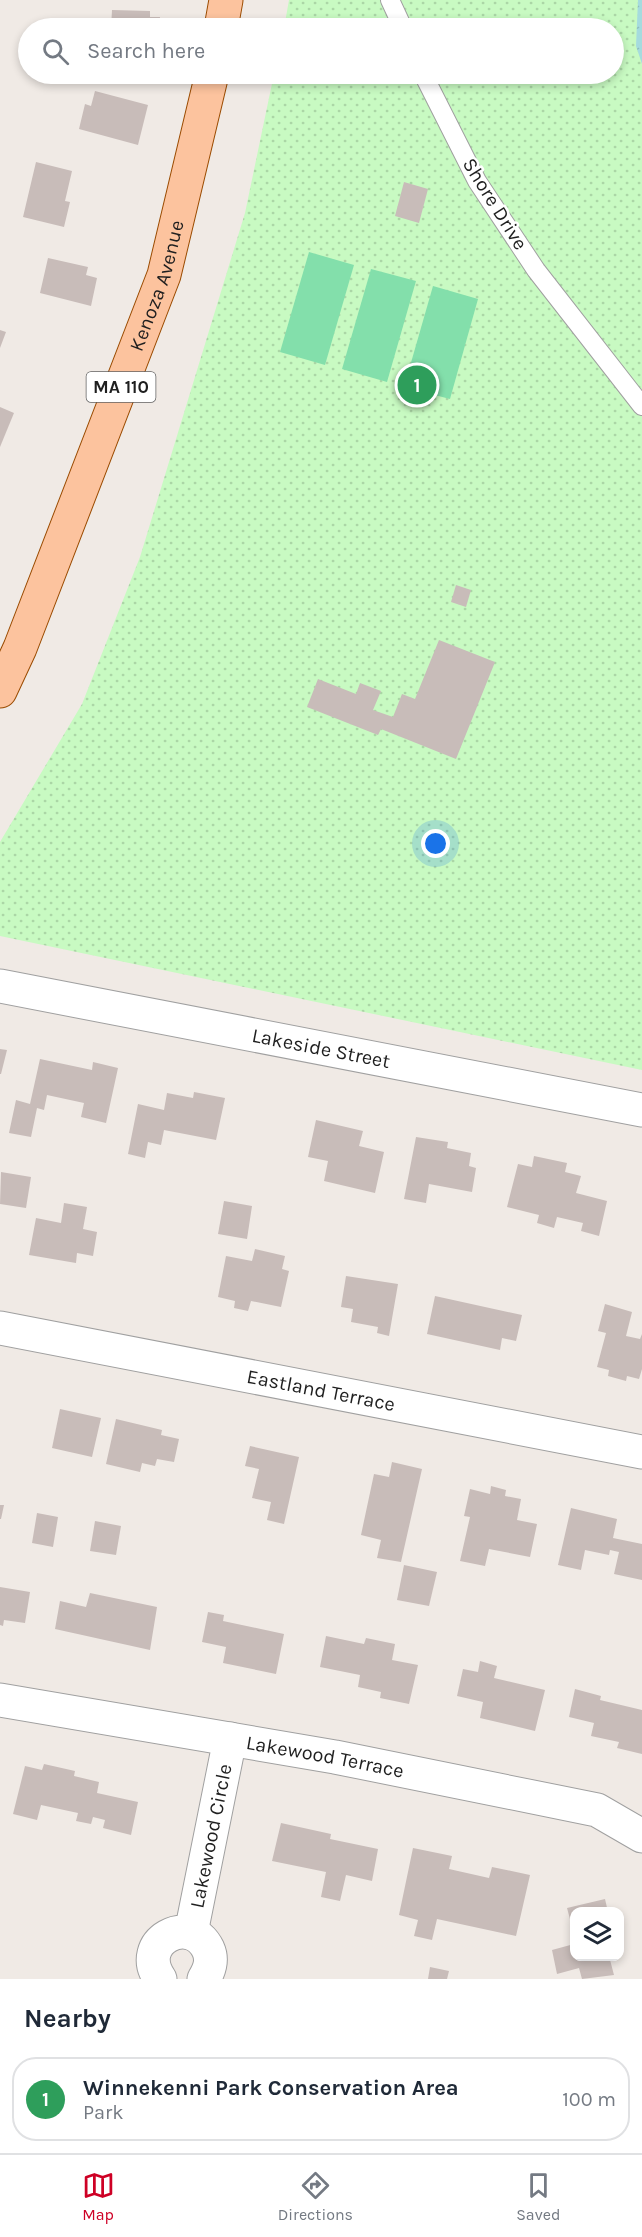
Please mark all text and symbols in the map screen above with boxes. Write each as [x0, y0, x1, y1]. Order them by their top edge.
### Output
search box [18, 18, 624, 84]
icon: search [39, 35, 72, 68]
text: Search here [87, 38, 205, 64]
street label: Shore Drive [458, 154, 532, 254]
street label: Kenoza Avenue [124, 218, 188, 354]
pin: 1 [398, 362, 436, 408]
road number: MA 110 [86, 372, 156, 402]
your location [421, 829, 450, 858]
street label: Lakeside Street [250, 1023, 393, 1073]
street label: Eastland Terrace [245, 1364, 397, 1416]
street label: Lakewood Terrace [245, 1731, 406, 1782]
street label: Lakewood Circle [185, 1762, 236, 1910]
map controls [570, 1907, 624, 1961]
button: layers [570, 1907, 624, 1961]
text: Nearby [24, 2003, 111, 2034]
text: Winnekenni Park Conservation Area [83, 2075, 459, 2101]
text: 1 [42, 2088, 49, 2111]
text: 100 m [562, 2088, 616, 2111]
text: Park [83, 2101, 124, 2124]
tab: Map [82, 2169, 115, 2224]
tab: Directions [278, 2169, 353, 2224]
tab: Saved [516, 2169, 560, 2224]

